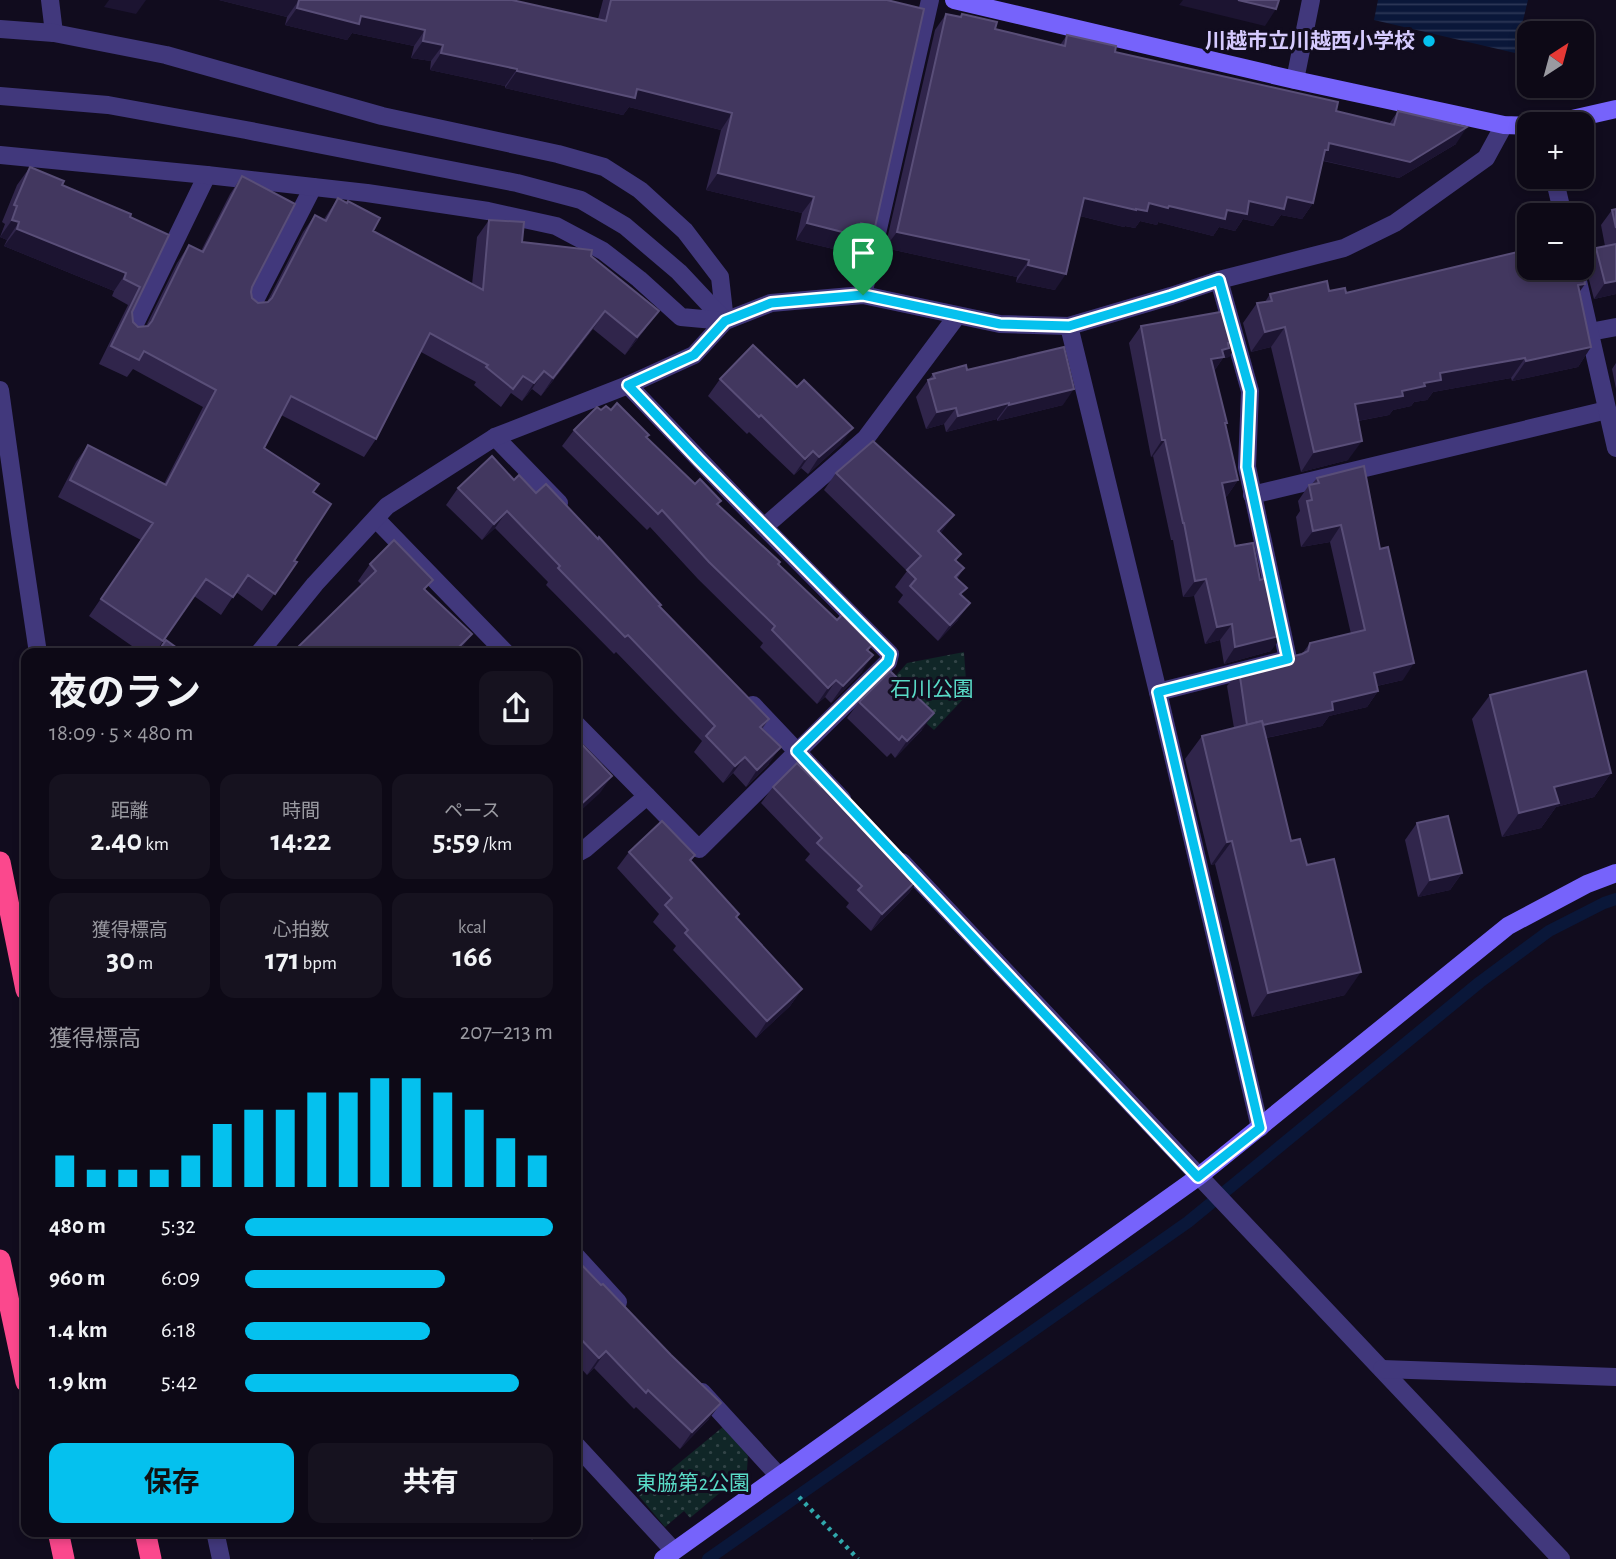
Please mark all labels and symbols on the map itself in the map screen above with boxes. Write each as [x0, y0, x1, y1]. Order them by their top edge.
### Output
north arrow [1517, 21, 1594, 98]
place label: 川越市立川越西小学校 [1205, 29, 1415, 52]
marker: 川越市立川越西小学校 [1421, 33, 1437, 49]
pin [833, 223, 893, 295]
park label: 石川公園 [890, 679, 974, 700]
park label: 東脇第2公園 [636, 1472, 750, 1494]

